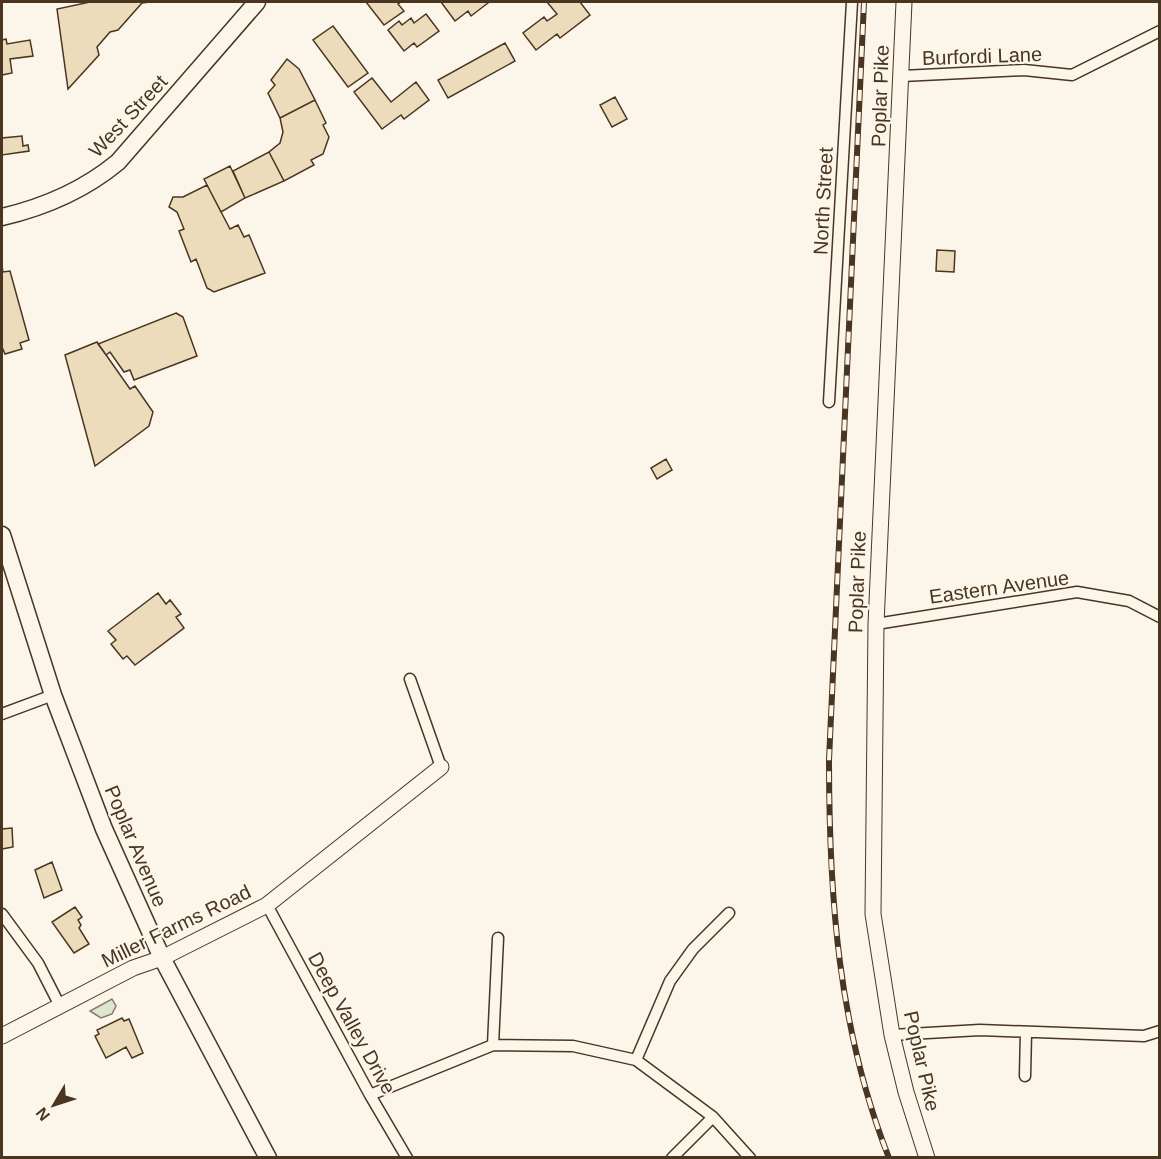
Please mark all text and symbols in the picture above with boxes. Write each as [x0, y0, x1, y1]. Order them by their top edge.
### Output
street label: Burfordi Lane [922, 43, 1042, 69]
street label: Poplar Pike [867, 45, 893, 147]
street label: West Street [84, 70, 172, 162]
street label: North Street [809, 146, 837, 255]
street label: Poplar Pike [844, 531, 870, 633]
street label: Eastern Avenue [928, 566, 1070, 608]
street label: Poplar Avenue [101, 782, 171, 910]
street label: Miller Farms Road [98, 880, 254, 972]
street label: Deep Valley Drive [304, 948, 400, 1098]
street label: Poplar Pike [900, 1009, 944, 1113]
north arrow [24, 1075, 84, 1135]
text: N [32, 1104, 53, 1124]

